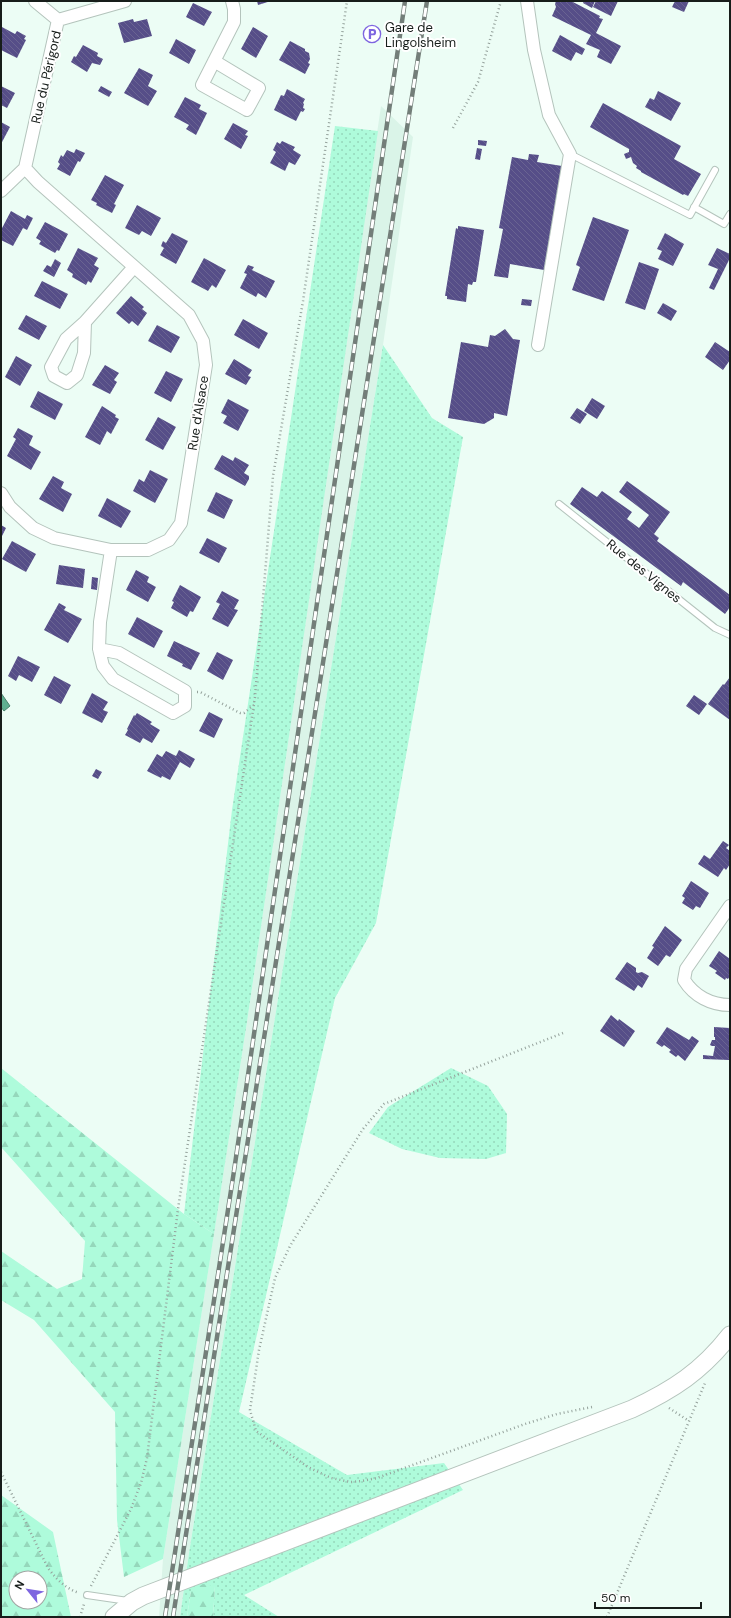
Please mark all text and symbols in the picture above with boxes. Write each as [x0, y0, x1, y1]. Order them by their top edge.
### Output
place label: Gare de Lingolsheim [385, 19, 456, 51]
parking icon: Gare de Lingolsheim [362, 24, 382, 44]
street label: Rue du Périgord [27, 29, 65, 125]
street label: Rue d'Alsace [184, 374, 212, 452]
street label: Rue des Vignes [603, 535, 685, 607]
north arrow [8, 1570, 48, 1610]
text: N [11, 1578, 27, 1592]
scale bar [595, 1584, 701, 1610]
text: 50 m [601, 1590, 630, 1606]

